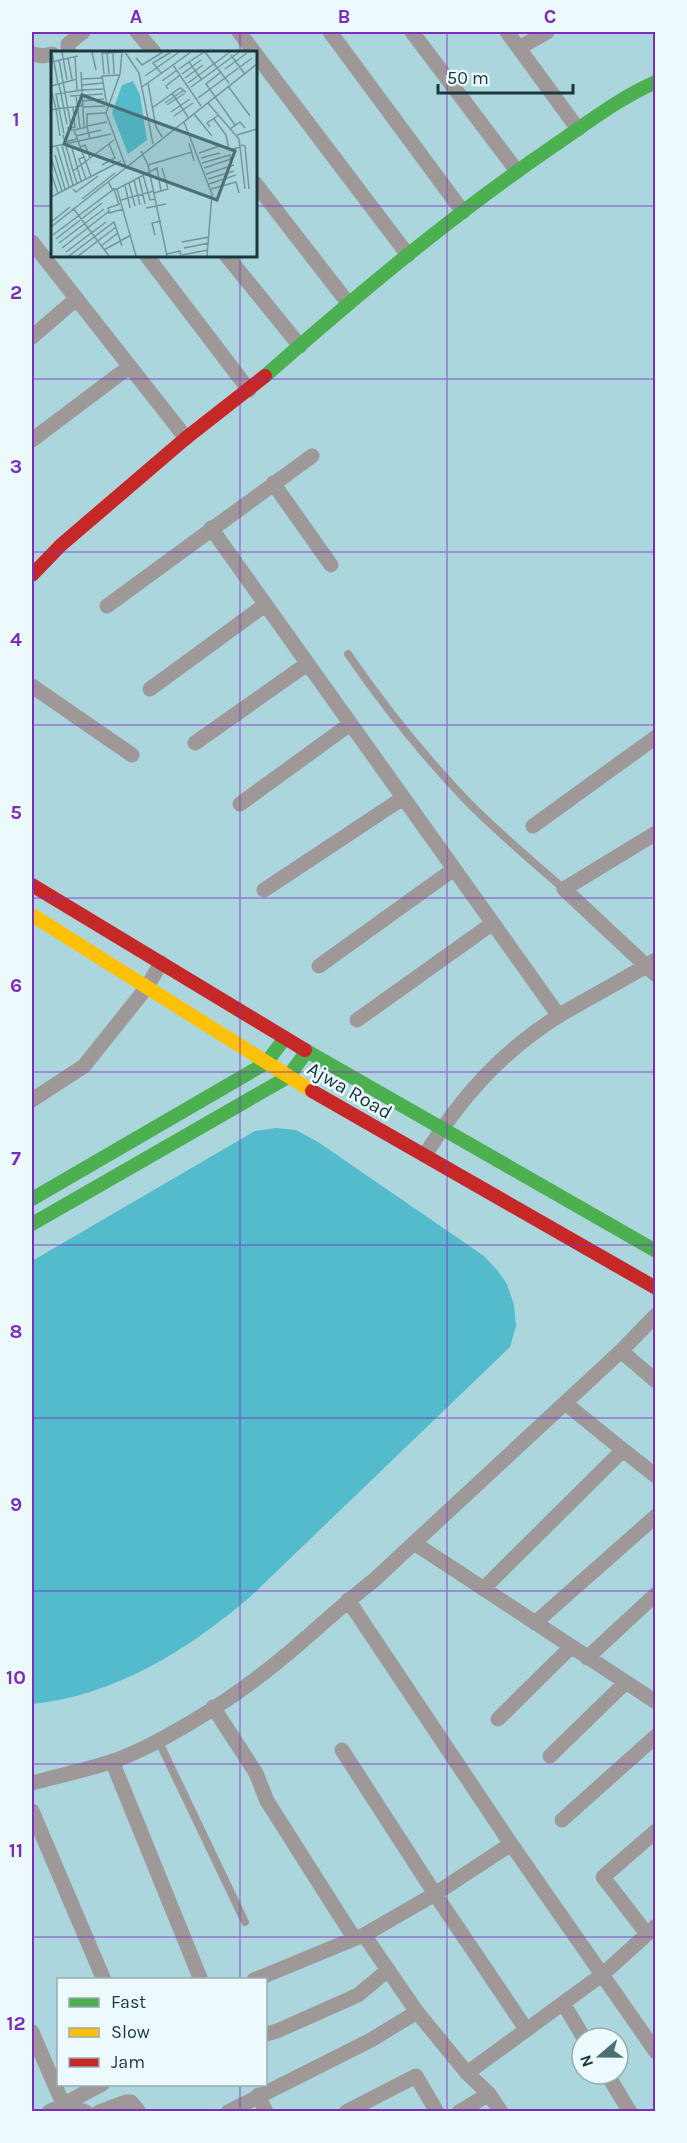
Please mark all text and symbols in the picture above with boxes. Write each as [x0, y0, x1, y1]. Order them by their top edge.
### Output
text: A [130, 5, 143, 28]
text: B [338, 5, 350, 28]
text: C [544, 5, 556, 28]
inset map [51, 51, 256, 256]
scale bar [438, 57, 573, 95]
text: 50 m [447, 67, 489, 89]
text: 1 [12, 108, 20, 131]
text: 2 [10, 281, 22, 304]
text: 3 [10, 455, 22, 478]
text: 4 [10, 628, 22, 651]
text: 5 [10, 801, 22, 824]
text: 6 [10, 974, 22, 997]
street label: Ajwa Road [303, 1057, 396, 1124]
text: 7 [11, 1147, 21, 1170]
text: 8 [10, 1320, 22, 1343]
text: 9 [10, 1493, 22, 1516]
text: 10 [6, 1666, 26, 1689]
text: 11 [9, 1839, 23, 1862]
legend [57, 1978, 267, 2086]
text: Fast [111, 1991, 146, 2013]
text: 12 [6, 2012, 26, 2035]
text: Slow [111, 2021, 150, 2043]
north arrow [570, 2026, 630, 2086]
text: Jam [111, 2051, 145, 2073]
text: N [575, 2052, 597, 2070]

